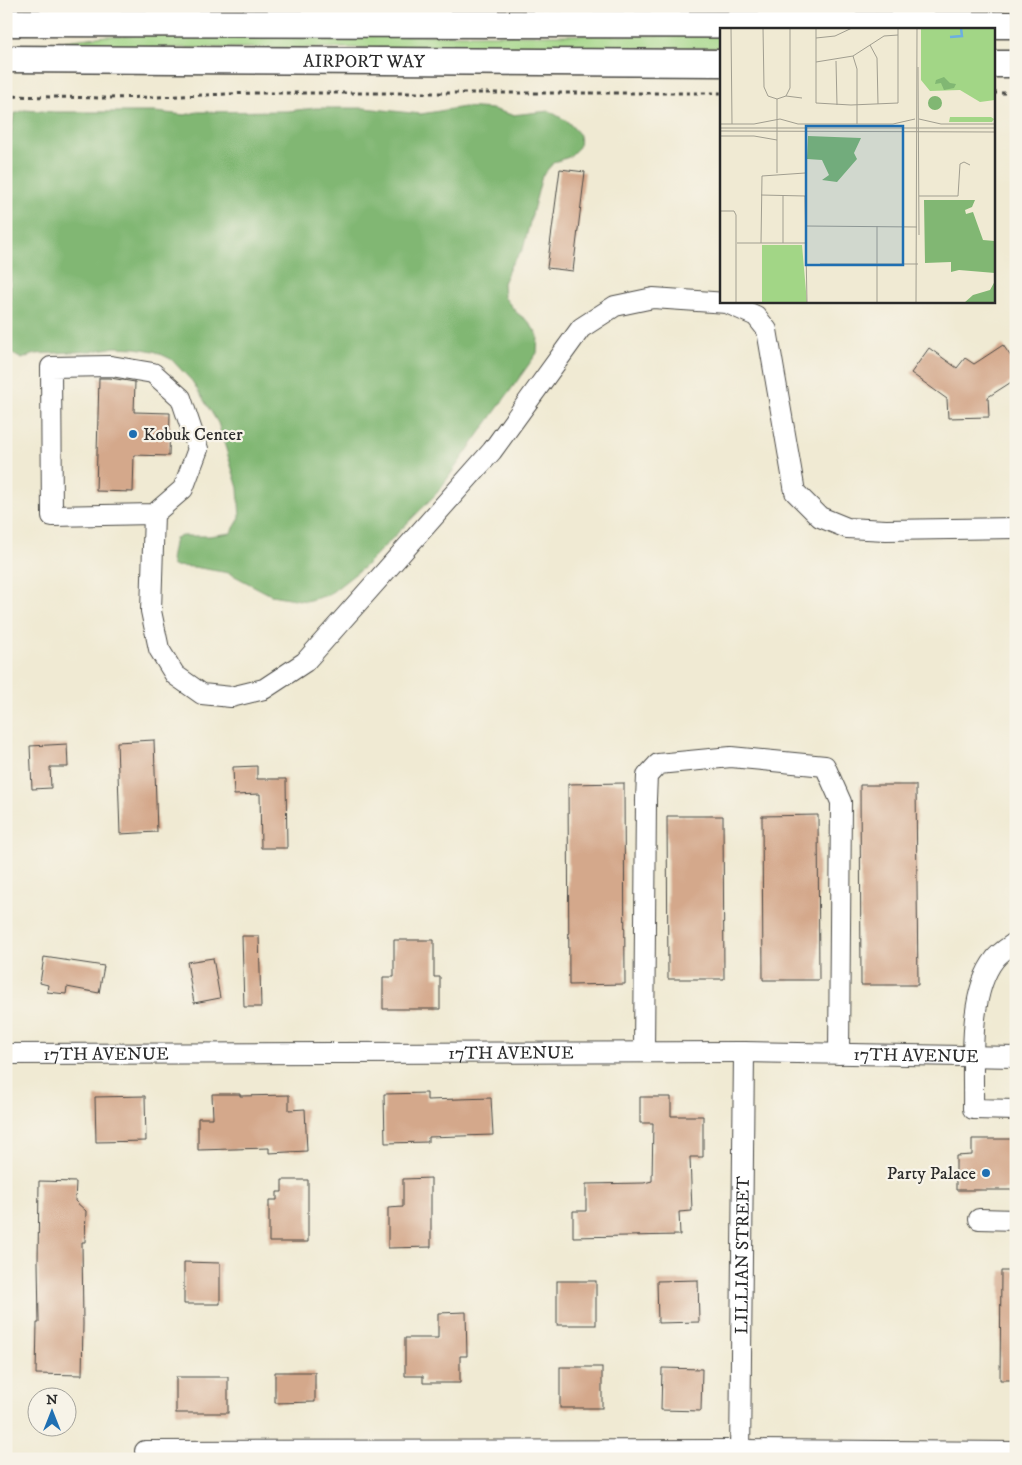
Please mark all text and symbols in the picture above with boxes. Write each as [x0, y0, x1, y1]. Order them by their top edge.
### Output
inset map [720, 28, 994, 302]
street label: AIRPORT WAY [303, 51, 426, 73]
place label: Kobuk Center [143, 424, 243, 446]
marker: Kobuk Center [127, 428, 139, 440]
street label: 17TH AVENUE [448, 1042, 574, 1065]
street label: 17TH AVENUE [43, 1044, 169, 1066]
street label: 17TH AVENUE [853, 1044, 979, 1068]
place label: Party Palace [887, 1163, 976, 1185]
marker: Party Palace [980, 1167, 992, 1179]
street label: LILLIAN STREET [731, 1175, 755, 1334]
north arrow [28, 1388, 78, 1438]
text: N [46, 1391, 58, 1409]

